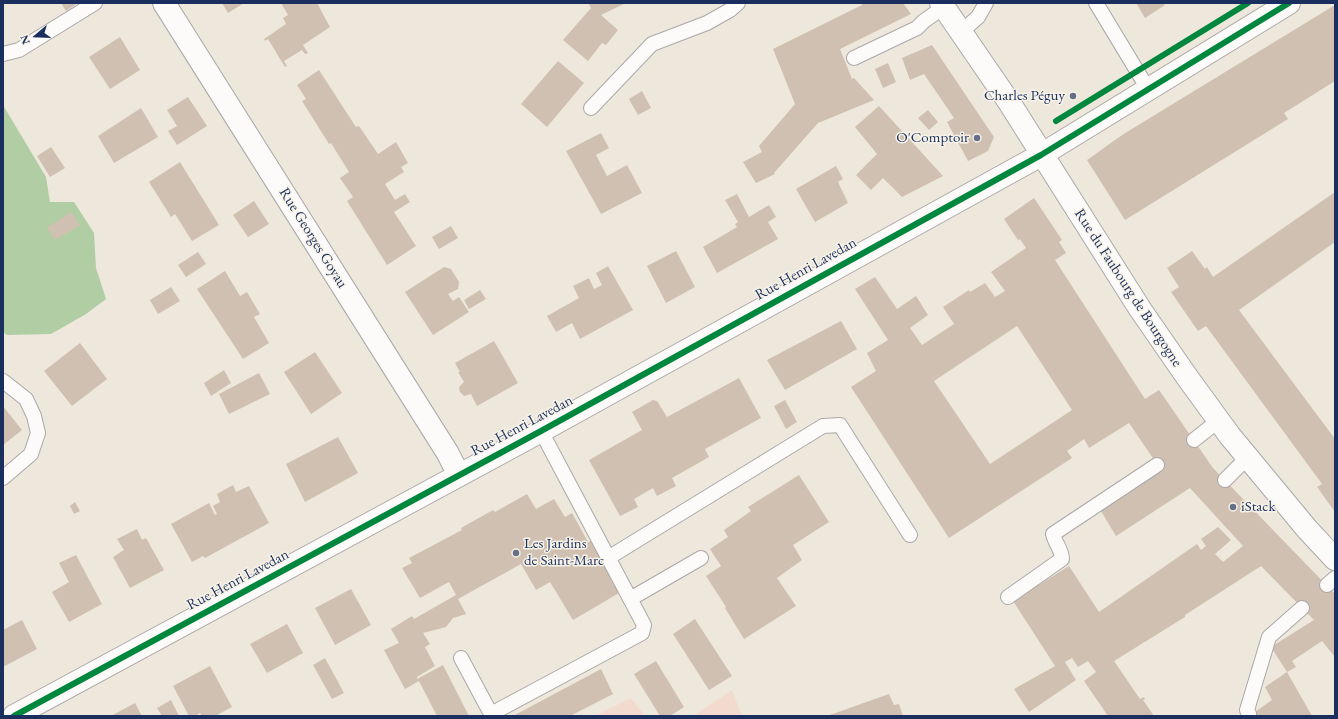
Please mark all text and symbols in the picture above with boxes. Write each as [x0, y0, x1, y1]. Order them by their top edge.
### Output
north arrow [16, 16, 56, 56]
text: N [17, 33, 33, 46]
place label: Charles Péguy [984, 87, 1065, 105]
marker: Charles Péguy [1068, 91, 1078, 101]
place label: O'Comptoir [896, 129, 969, 147]
marker: O'Comptoir [972, 133, 982, 143]
street label: Rue Georges Goyau [275, 184, 351, 292]
street label: Rue du Faubourg de Bourgogne [1070, 206, 1186, 370]
street label: Rue Henri Lavedan [752, 234, 860, 304]
street label: Rue Henri Lavedan [468, 392, 576, 460]
place label: iStack [1241, 498, 1275, 516]
marker: iStack [1228, 502, 1238, 512]
place label: Les Jardins de Saint-Marc [524, 535, 604, 570]
street label: Rue Henri Lavedan [184, 546, 292, 614]
marker: Les Jardins de Saint-Marc [511, 548, 521, 558]

